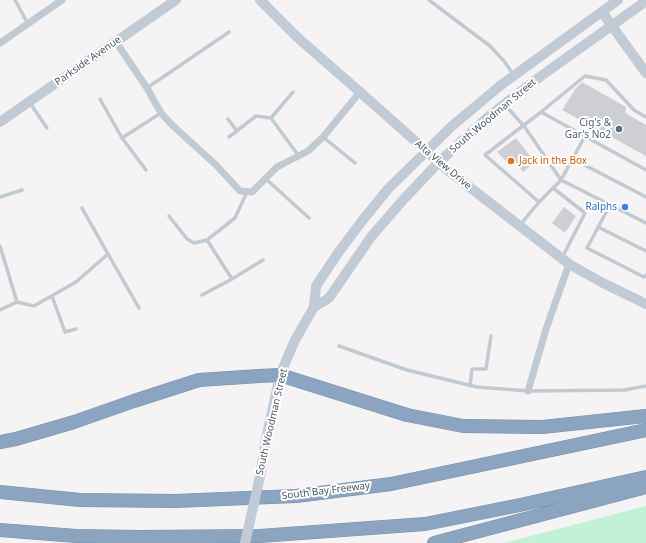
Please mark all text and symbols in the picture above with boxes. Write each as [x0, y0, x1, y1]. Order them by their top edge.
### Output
street label: Parkside Avenue [53, 34, 123, 88]
street label: South Woodman Street [447, 76, 539, 156]
place label: Cig's & Gar's No2 [565, 117, 611, 140]
marker: Cig's & Gar's No2 [614, 124, 624, 134]
street label: Alta View Drive [412, 138, 474, 192]
place label: Jack in the Box [519, 155, 587, 167]
marker: Jack in the Box [506, 156, 516, 166]
place label: Ralphs [585, 201, 617, 213]
marker: Ralphs [620, 202, 630, 212]
street label: South Woodman Street [254, 367, 290, 477]
street label: South Bay Freeway [281, 480, 371, 502]

